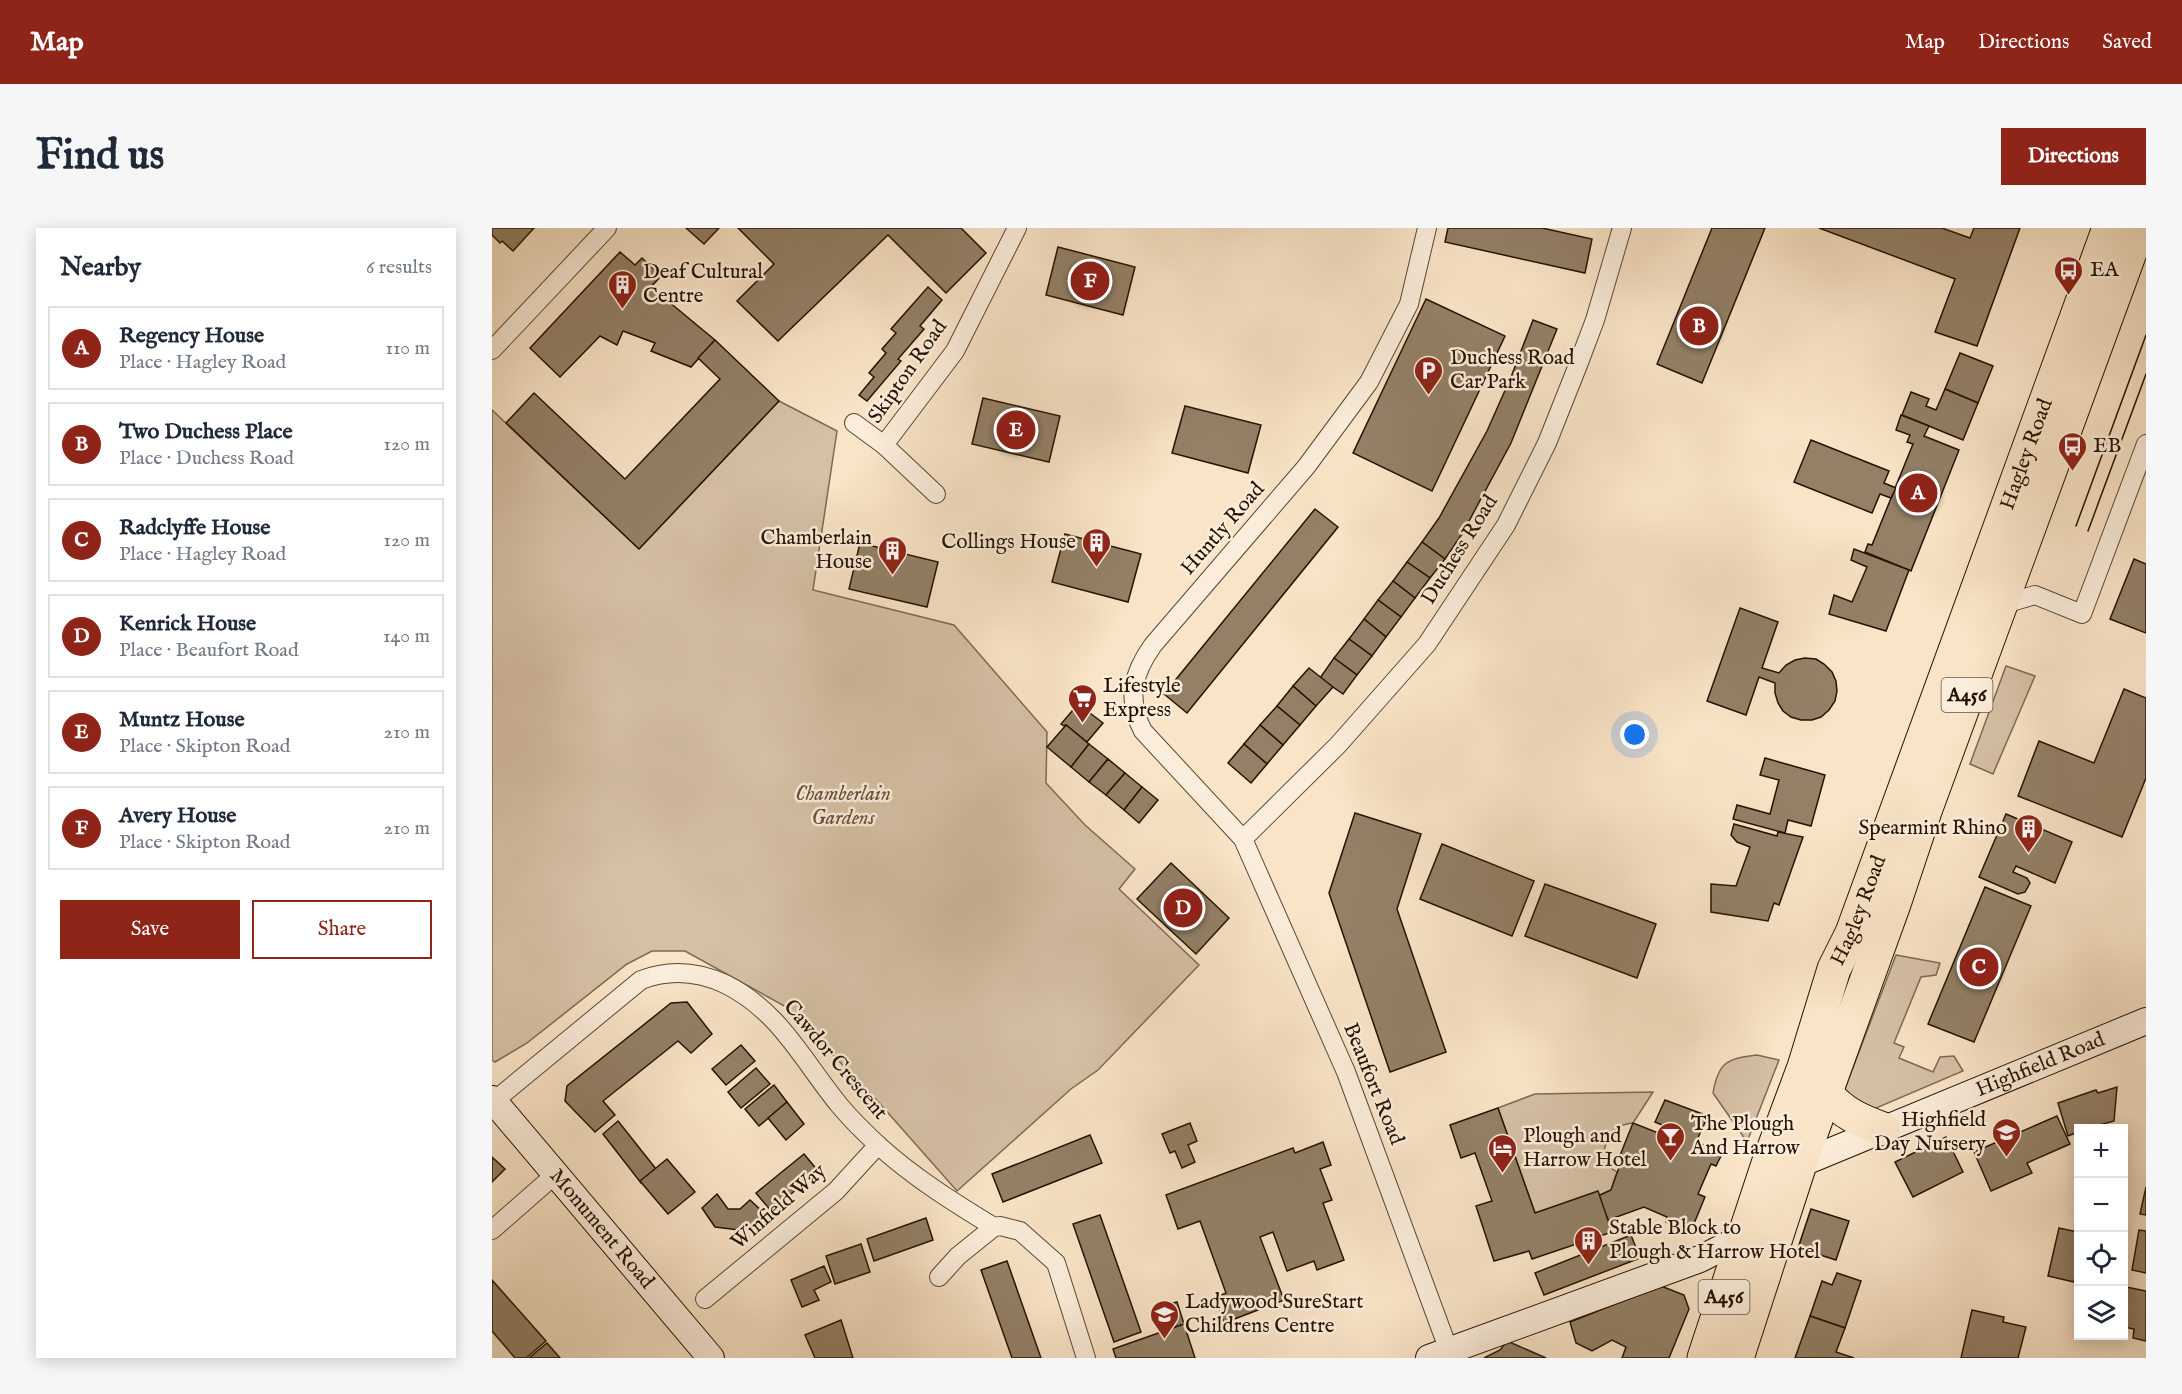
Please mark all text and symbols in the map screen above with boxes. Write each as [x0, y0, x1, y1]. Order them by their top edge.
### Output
text: Map [30, 25, 84, 60]
text: Map [1905, 29, 1945, 56]
text: Directions [1978, 29, 2069, 56]
text: Saved [2102, 29, 2152, 56]
button: Directions [2001, 128, 2146, 185]
text: Find us [36, 130, 164, 183]
text: Nearby [60, 251, 141, 284]
bus stop icon: EA [2053, 254, 2085, 296]
text: 6 results [366, 255, 432, 280]
place label: EA [2090, 257, 2120, 284]
place label: Deaf Cultural Centre [643, 259, 763, 310]
pin: F [1070, 259, 1110, 304]
building icon: Deaf Cultural Centre [606, 268, 638, 310]
pin: B [1680, 304, 1718, 348]
street label: Skipton Road [862, 314, 954, 429]
text: Regency House [119, 322, 264, 350]
text: A [75, 336, 88, 361]
text: 110 m [386, 336, 430, 361]
place label: Duchess Road Car Park [1450, 345, 1575, 396]
text: Place · Hagley Road [119, 350, 286, 375]
parking icon: Duchess Road Car Park [1413, 354, 1445, 396]
street label: Hagley Road [1994, 394, 2059, 514]
pin: E [996, 408, 1036, 452]
text: Two Duchess Place [119, 418, 293, 446]
bus stop icon: EB [2056, 430, 2088, 472]
text: B [75, 432, 88, 457]
text: 120 m [384, 432, 430, 457]
place label: EB [2093, 433, 2122, 460]
text: Place · Duchess Road [119, 446, 294, 471]
pin: A [1898, 470, 1938, 516]
street label: Huntly Road [1175, 476, 1271, 581]
street label: Duchess Road [1416, 489, 1505, 610]
text: Radclyffe House [119, 514, 270, 542]
place label: Chamberlain House [760, 525, 872, 576]
building icon: Collings House [1081, 526, 1113, 568]
text: C [74, 528, 89, 553]
text: 120 m [384, 528, 430, 553]
place label: Collings House [941, 529, 1076, 556]
building icon: Chamberlain House [877, 534, 909, 576]
text: Place · Hagley Road [119, 542, 286, 567]
text: Kenrick House [119, 610, 256, 638]
text: D [73, 624, 90, 649]
text: 140 m [383, 624, 430, 649]
text: Place · Beaufort Road [119, 638, 299, 663]
place label: Lifestyle Express [1103, 673, 1181, 724]
road number: A456 [1942, 678, 1992, 712]
supermarket icon: Lifestyle Express [1066, 682, 1098, 724]
text: Muntz House [119, 706, 245, 734]
text: E [75, 720, 88, 745]
text: 210 m [384, 720, 430, 745]
your location [1620, 720, 1649, 749]
text: Place · Skipton Road [119, 734, 290, 759]
park label: Chamberlain Gardens [795, 781, 891, 832]
text: Avery House [119, 802, 236, 830]
building icon: Spearmint Rhino [2012, 812, 2044, 854]
place label: Spearmint Rhino [1858, 815, 2007, 842]
text: F [75, 816, 88, 841]
text: 210 m [384, 816, 430, 841]
text: Place · Skipton Road [119, 830, 290, 855]
street label: Hagley Road [1824, 851, 1893, 970]
pin: D [1164, 886, 1202, 930]
button: Save [60, 900, 240, 959]
button: Share [252, 900, 432, 959]
pin: C [1960, 944, 1998, 990]
street label: Cawdor Crescent [777, 994, 893, 1126]
street label: Beaufort Road [1336, 1019, 1410, 1150]
street label: Highfield Road [1972, 1026, 2110, 1103]
place label: Highfield Day Nursery [1874, 1107, 1987, 1158]
place label: The Plough And Harrow [1690, 1111, 1801, 1162]
school or university icon: Highfield Day Nursery [1991, 1116, 2023, 1158]
bar icon: The Plough And Harrow [1654, 1120, 1686, 1162]
place label: Plough and Harrow Hotel [1523, 1123, 1647, 1174]
map controls [2074, 1124, 2128, 1340]
button: + [2074, 1124, 2128, 1178]
hotel icon: Plough and Harrow Hotel [1486, 1132, 1518, 1174]
street label: Winfield Way [726, 1158, 833, 1256]
street label: Monument Road [543, 1163, 661, 1295]
button: − [2074, 1178, 2128, 1232]
place label: Stable Block to Plough & Harrow Hotel [1609, 1215, 1820, 1266]
building icon: Stable Block to Plough & Harrow Hotel [1572, 1224, 1604, 1266]
button: locate [2074, 1232, 2128, 1286]
road number: A456 [1698, 1280, 1750, 1314]
button: layers [2074, 1286, 2128, 1340]
place label: Ladywood SureStart Childrens Centre [1185, 1289, 1364, 1340]
school or university icon: Ladywood SureStart Childrens Centre [1148, 1298, 1180, 1340]

